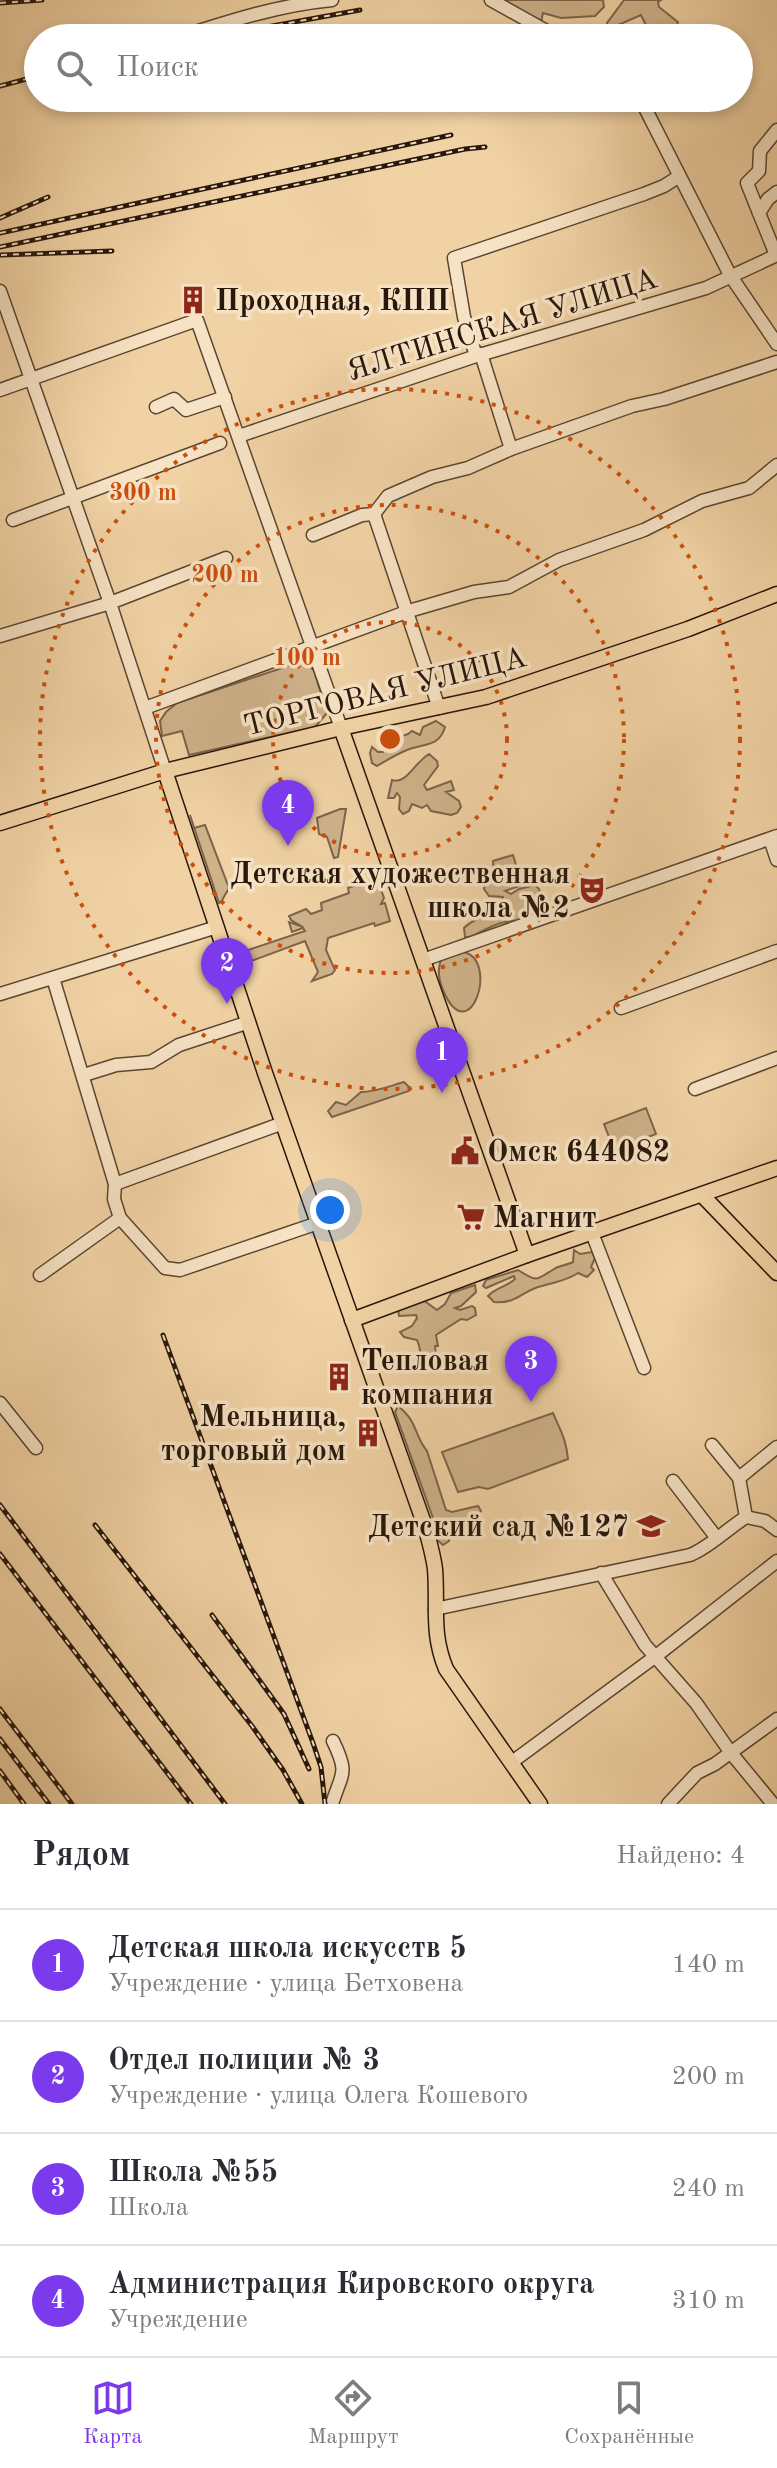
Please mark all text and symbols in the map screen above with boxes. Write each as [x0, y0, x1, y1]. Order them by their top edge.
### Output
search box [24, 24, 753, 112]
icon: search [52, 46, 96, 90]
text: Поиск [116, 53, 199, 83]
street label: ЯЛТИНСКАЯ УЛИЦА [344, 264, 661, 387]
building icon: Проходная, КПП [178, 285, 208, 315]
place label: Проходная, КПП [215, 287, 450, 317]
text: 300 m [109, 482, 177, 506]
text: 200 m [191, 564, 259, 588]
street label: ТОРГОВАЯ УЛИЦА [241, 643, 530, 743]
text: 100 m [273, 647, 341, 671]
centre of rings [376, 725, 404, 753]
pin: 4 [262, 780, 314, 846]
place label: Детская художественная школа №2 [230, 860, 570, 924]
theatre icon: Детская художественная школа №2 [577, 875, 607, 905]
pin: 2 [201, 938, 253, 1004]
pin: 1 [416, 1027, 468, 1093]
public building icon: Омск 644082 [450, 1136, 480, 1166]
place label: Омск 644082 [487, 1138, 670, 1168]
your location [310, 1190, 350, 1230]
supermarket icon: Магнит [456, 1202, 486, 1232]
place label: Магнит [493, 1204, 597, 1234]
pin: 3 [505, 1336, 557, 1402]
place label: Тепловая компания [361, 1347, 494, 1411]
building icon: Тепловая компания [324, 1362, 354, 1392]
place label: Мельница, торговый дом [161, 1403, 346, 1467]
building icon: Мельница, торговый дом [353, 1418, 383, 1448]
school or university icon: Детский сад №127 [636, 1511, 666, 1541]
place label: Детский сад №127 [368, 1513, 629, 1543]
text: Рядом [32, 1839, 131, 1873]
text: Найдено: 4 [616, 1843, 745, 1869]
text: Детская школа искусств 5 [108, 1934, 467, 1964]
text: 1 [50, 1952, 66, 1978]
text: 140 m [672, 1952, 745, 1978]
text: Учреждение · улица Бетховена [108, 1971, 463, 1997]
text: Отдел полиции № 3 [108, 2046, 380, 2076]
text: 2 [50, 2064, 66, 2090]
text: 200 m [672, 2064, 745, 2090]
text: Учреждение · улица Олега Кошевого [108, 2083, 528, 2109]
text: Школа №55 [108, 2158, 278, 2188]
text: 3 [50, 2176, 66, 2202]
text: 240 m [672, 2176, 745, 2202]
text: Школа [108, 2195, 189, 2221]
text: Администрация Кировского округа [108, 2270, 594, 2300]
text: 4 [50, 2288, 66, 2314]
text: 310 m [672, 2288, 745, 2314]
text: Учреждение [108, 2307, 248, 2333]
tab: Карта [83, 2376, 142, 2451]
tab: Маршрут [308, 2376, 399, 2451]
tab: Сохранённые [564, 2376, 694, 2451]

